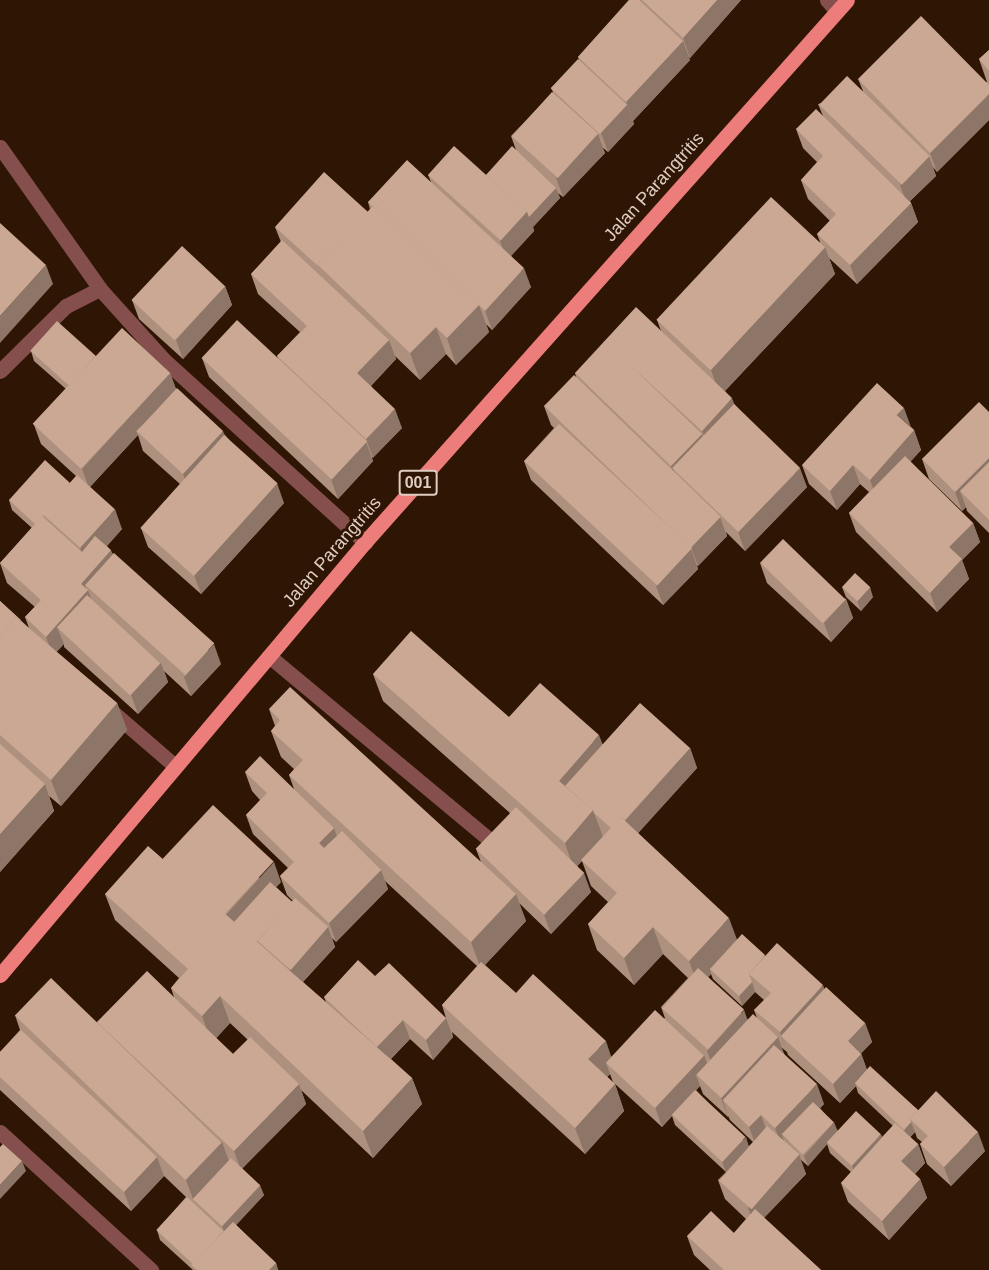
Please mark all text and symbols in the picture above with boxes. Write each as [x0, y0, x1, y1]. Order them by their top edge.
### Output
street label: Jalan Parangtritis [599, 128, 709, 246]
road number: 001 [398, 470, 438, 496]
street label: Jalan Parangtritis [278, 492, 386, 612]

